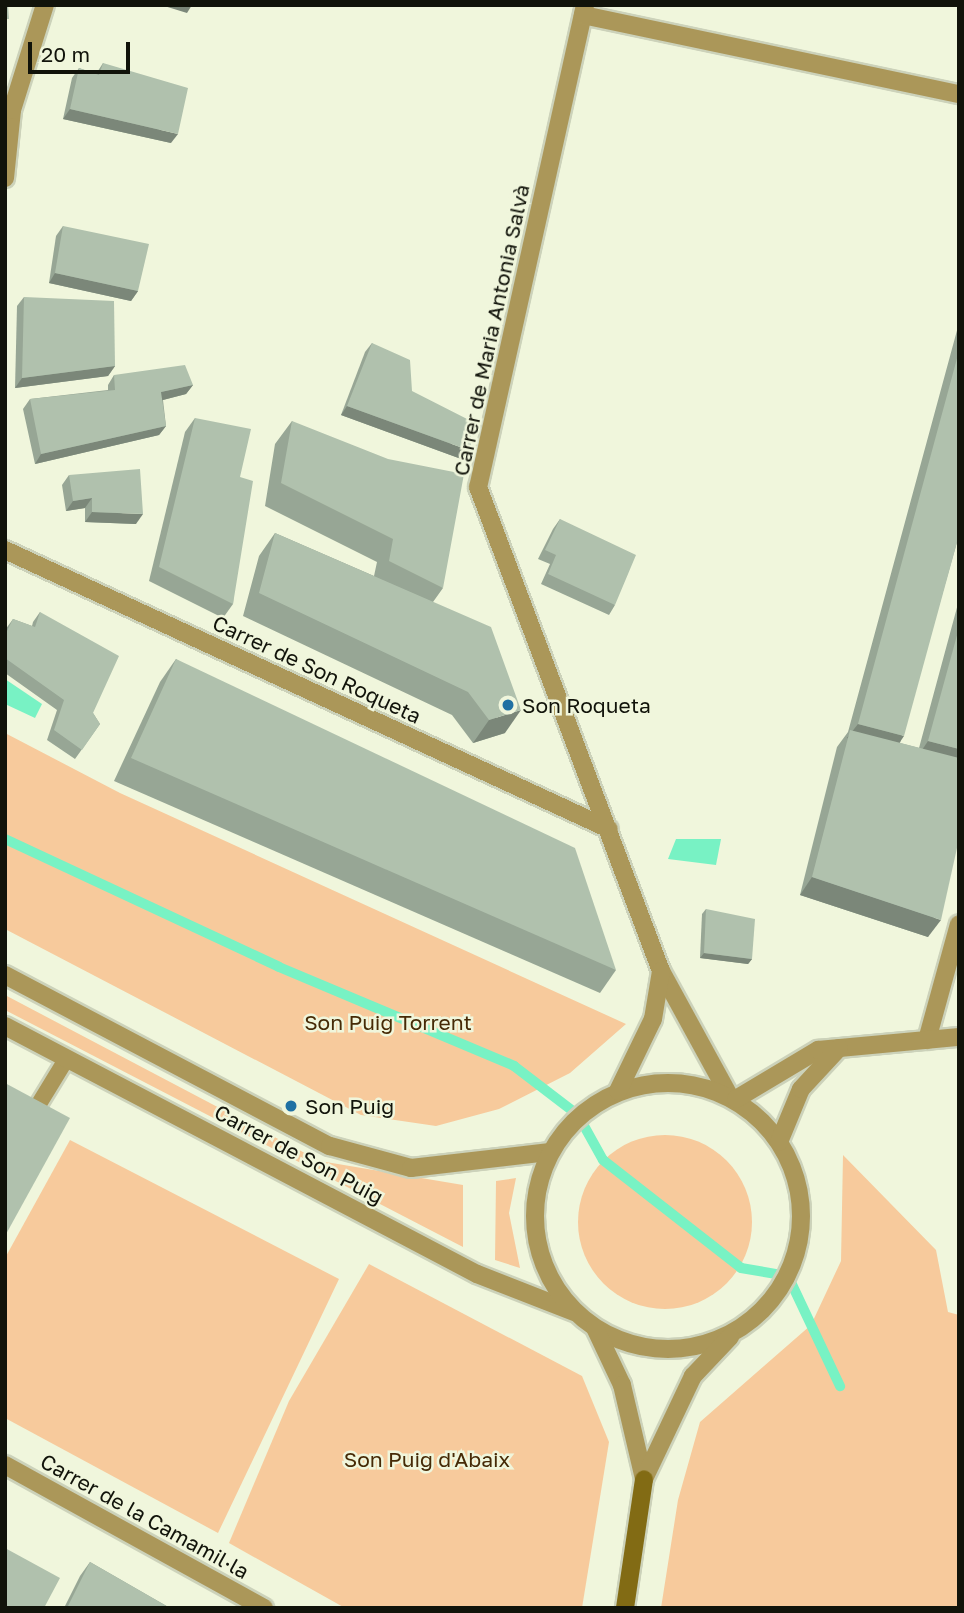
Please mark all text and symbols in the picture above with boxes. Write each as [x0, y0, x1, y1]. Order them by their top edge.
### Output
scale bar [32, 28, 133, 72]
text: 20 m [41, 41, 90, 67]
street label: Carrer de Maria Antonia Salvà [448, 182, 534, 478]
street label: Carrer de Son Roqueta [209, 610, 425, 728]
place label: Son Roqueta [522, 692, 651, 718]
marker: Son Roqueta [500, 697, 516, 713]
park label: Son Puig Torrent [304, 1009, 472, 1035]
place label: Son Puig [305, 1093, 394, 1119]
marker: Son Puig [283, 1098, 299, 1114]
street label: Carrer de Son Puig [210, 1099, 388, 1209]
park label: Son Puig d'Abaix [344, 1446, 510, 1472]
street label: Carrer de la Camamil·la [36, 1448, 254, 1584]

